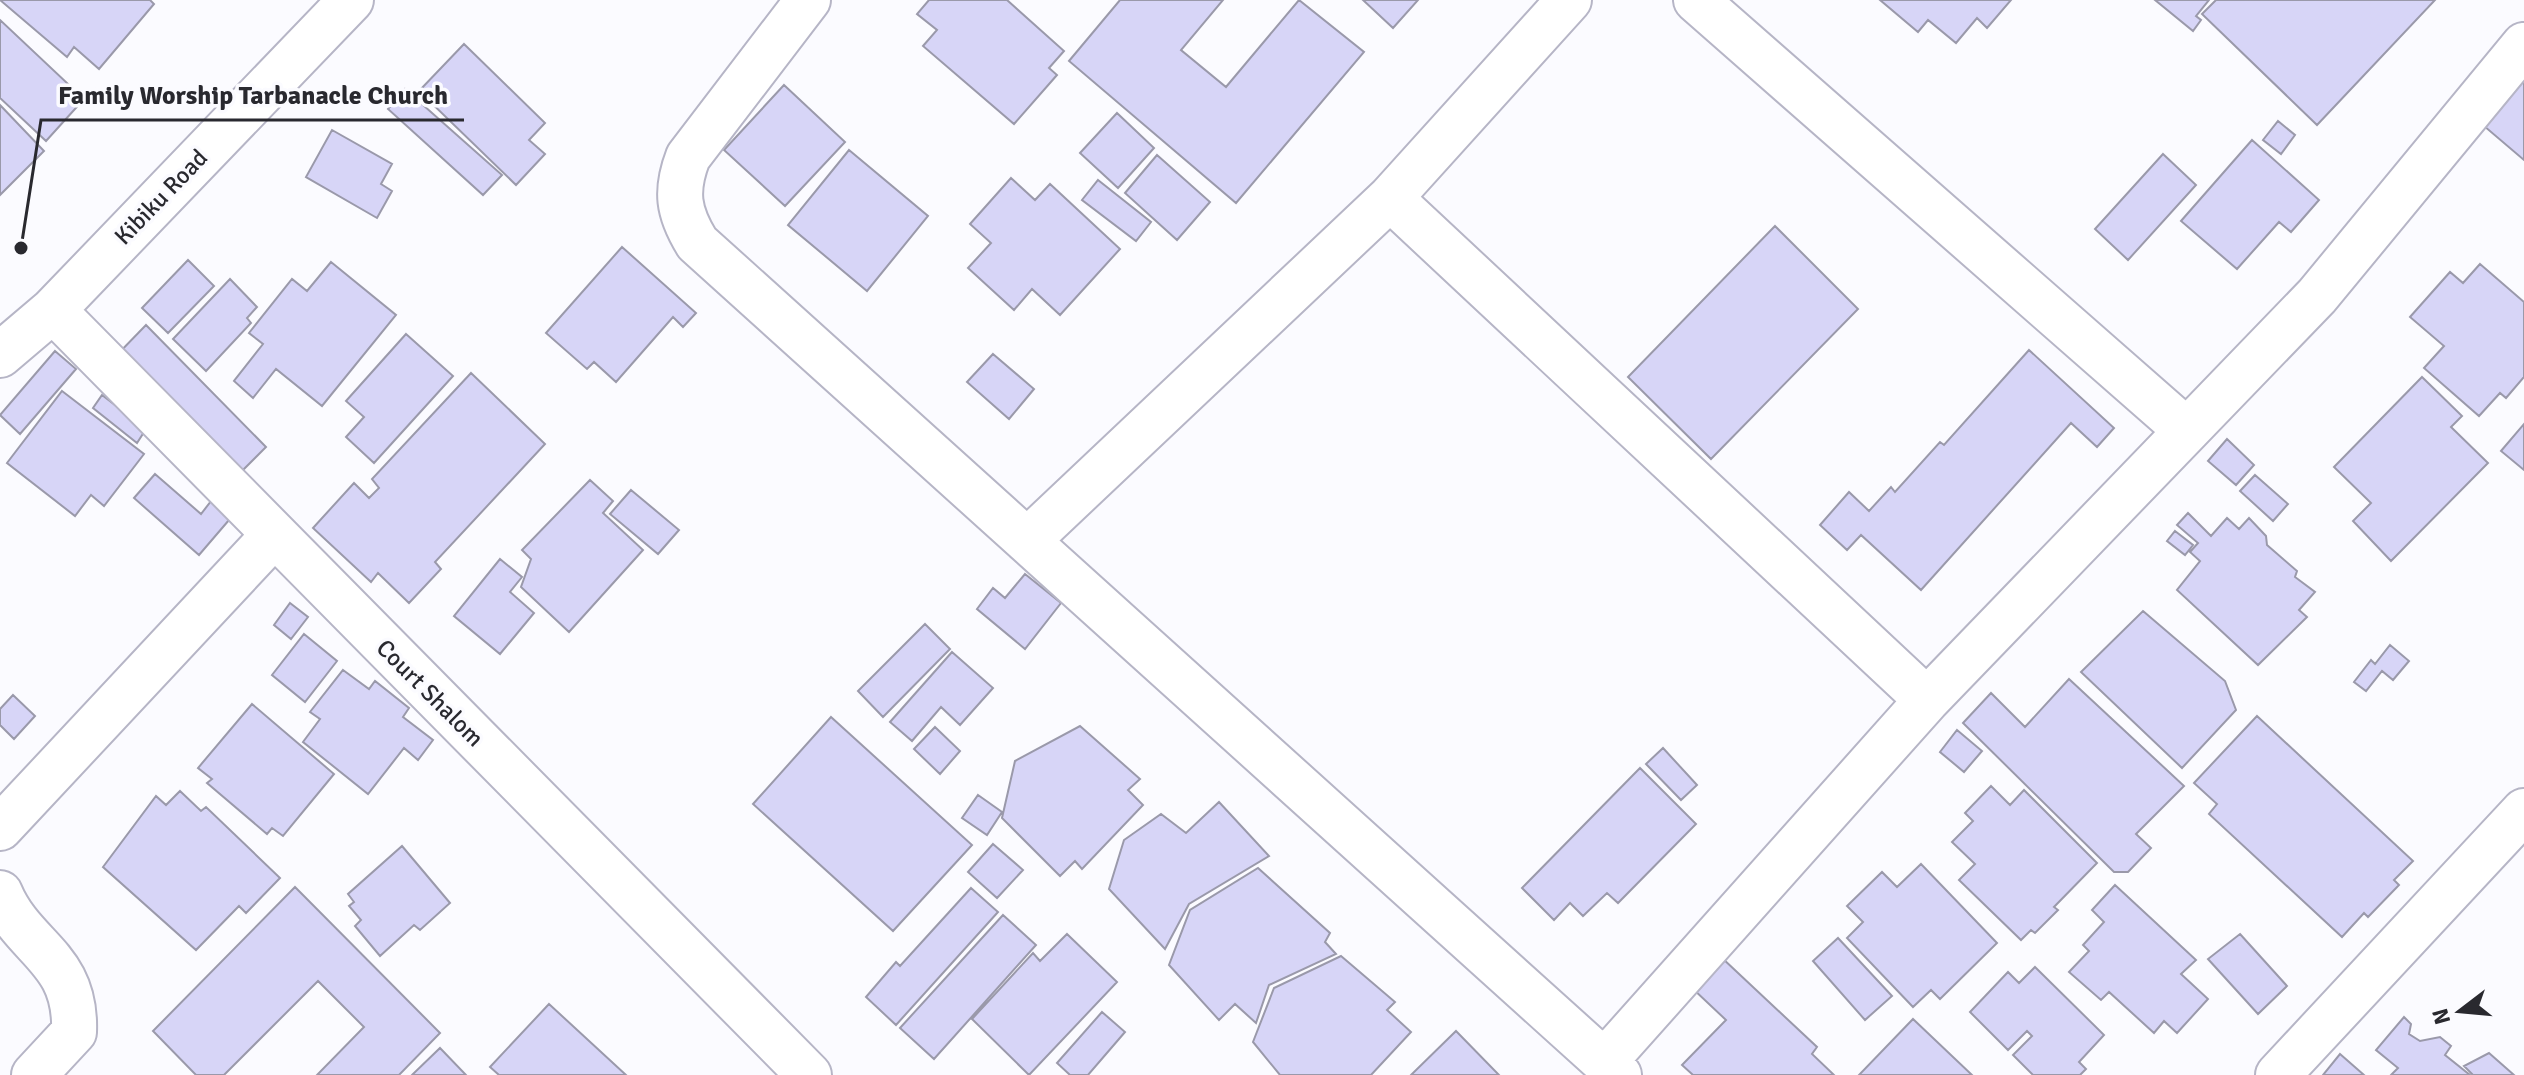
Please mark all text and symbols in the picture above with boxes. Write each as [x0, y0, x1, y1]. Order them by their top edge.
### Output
callout: Family Worship Tarbanacle Church [41, 70, 464, 120]
text: Family Worship Tarbanacle Church [58, 80, 448, 112]
street label: Kibiku Road [108, 143, 214, 251]
street label: Court Shalom [370, 633, 490, 753]
north arrow [2420, 971, 2500, 1051]
text: N [2426, 1005, 2456, 1027]

